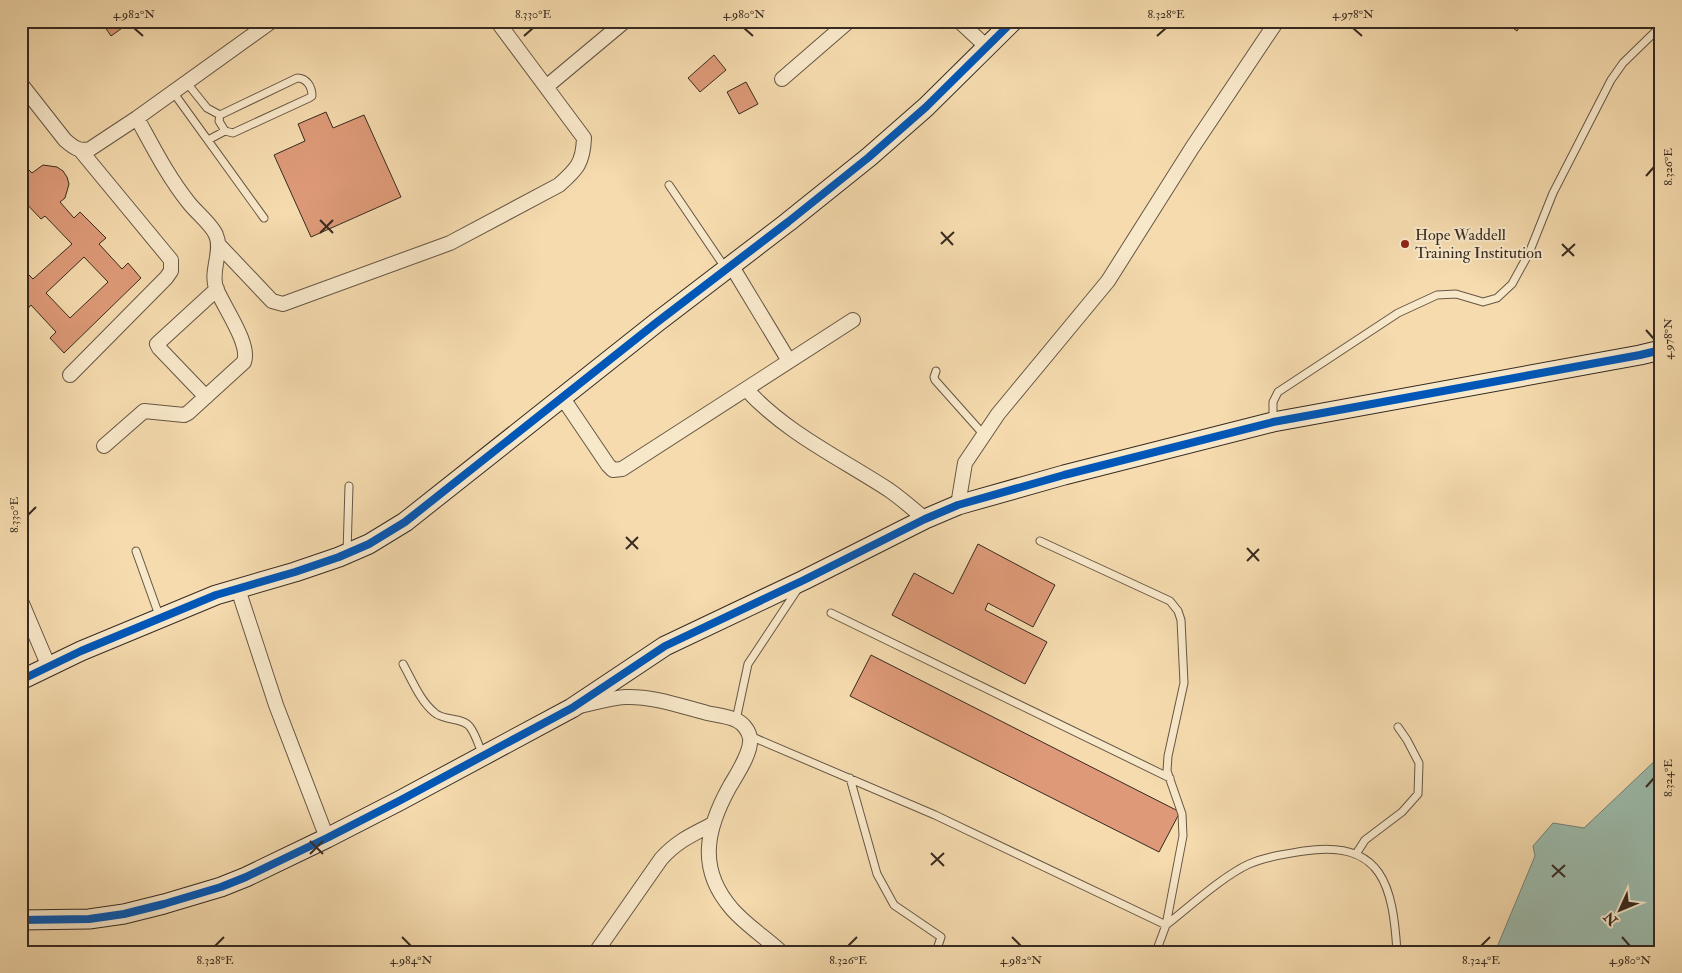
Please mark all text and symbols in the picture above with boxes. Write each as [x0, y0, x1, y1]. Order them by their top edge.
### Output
text: 4.982°N [113, 7, 155, 22]
text: 8.330°E [515, 7, 551, 22]
text: 4.980°N [723, 7, 765, 22]
text: 8.328°E [1147, 7, 1185, 22]
text: 4.978°N [1332, 7, 1374, 22]
text: 8.326°E [1661, 148, 1676, 186]
place label: Hope Waddell Training Institution [1415, 225, 1542, 263]
marker: Hope Waddell Training Institution [1399, 238, 1411, 250]
text: 4.978°N [1661, 318, 1676, 360]
text: 8.330°E [7, 497, 22, 533]
text: 8.324°E [1661, 759, 1676, 797]
north arrow [1594, 886, 1644, 936]
text: N [1600, 908, 1622, 930]
text: 8.328°E [196, 953, 234, 968]
text: 4.984°N [390, 953, 432, 968]
text: 8.326°E [829, 953, 867, 968]
text: 4.982°N [1000, 953, 1042, 968]
text: 8.324°E [1462, 953, 1500, 968]
text: 4.980°N [1609, 953, 1651, 968]

